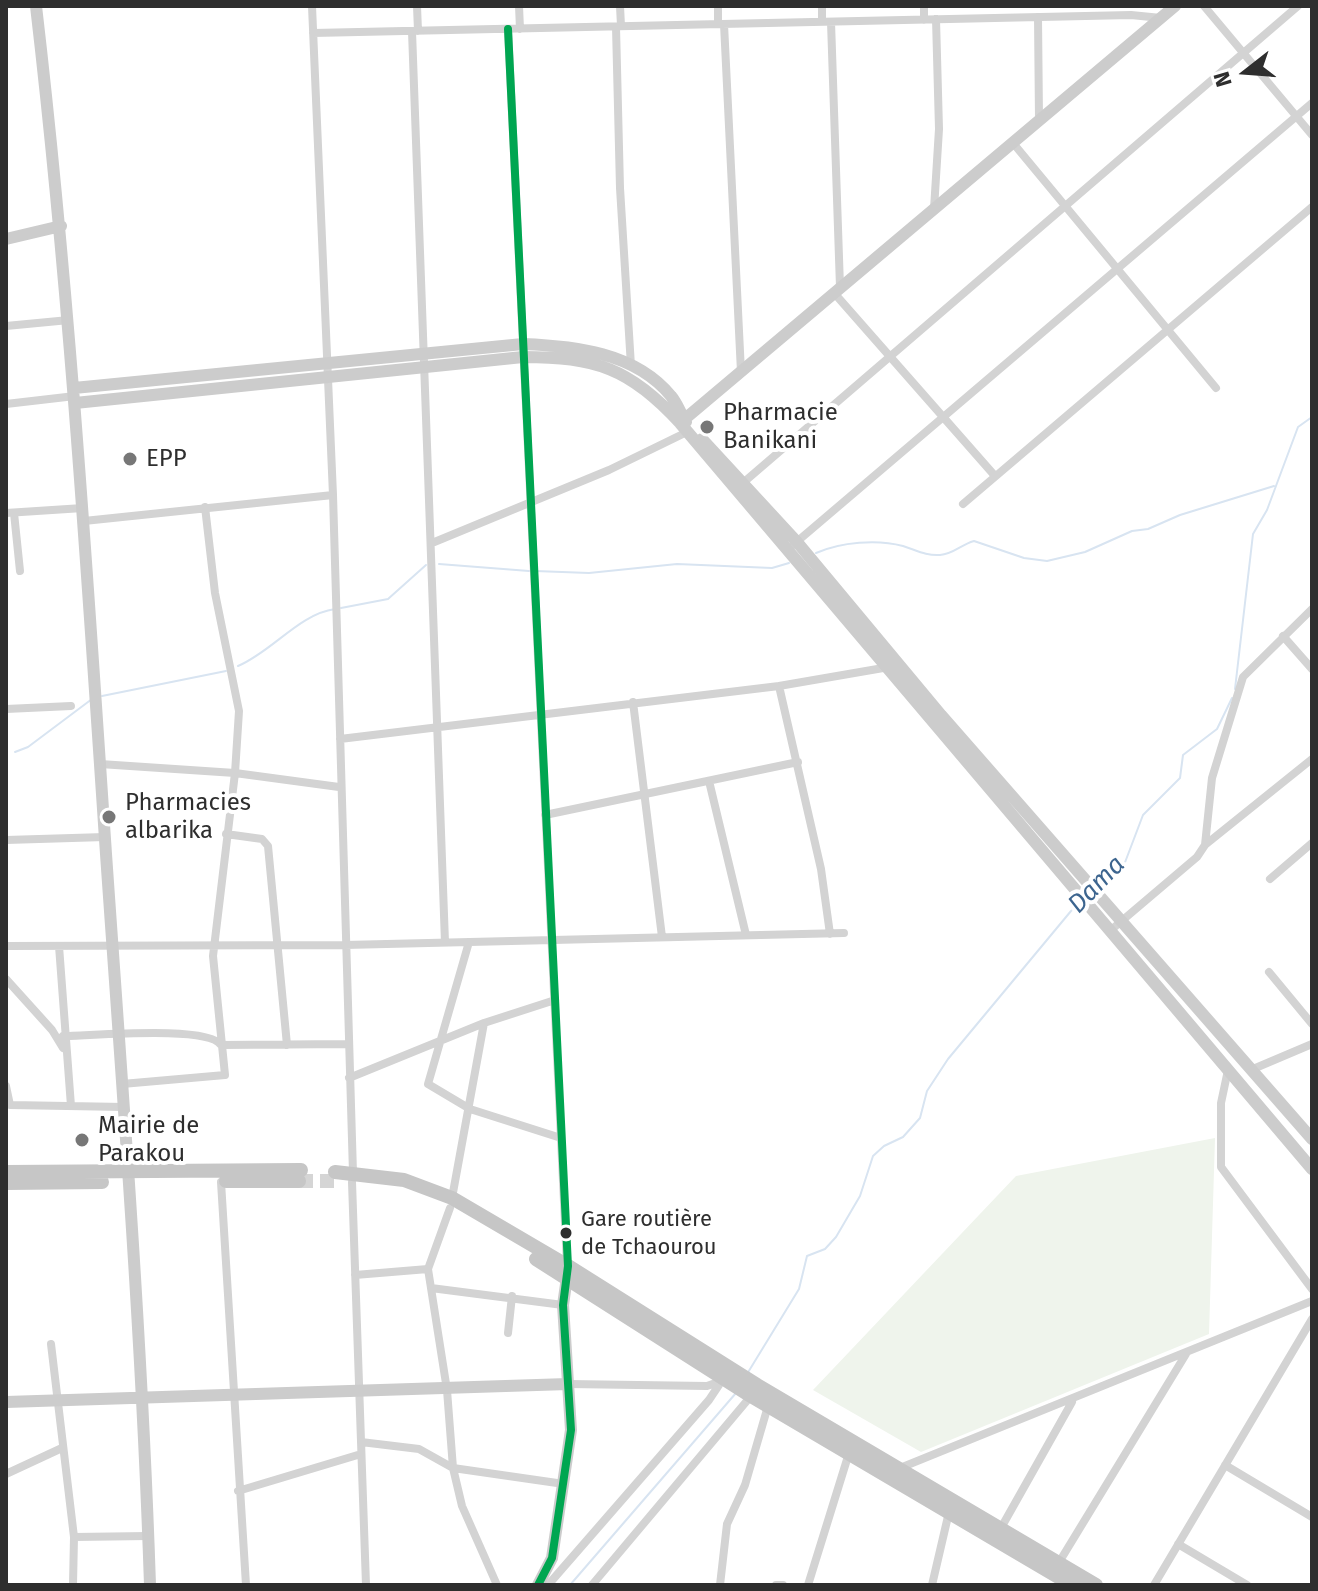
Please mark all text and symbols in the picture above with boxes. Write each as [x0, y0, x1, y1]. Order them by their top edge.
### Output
north arrow [1206, 32, 1286, 112]
text: N [1208, 68, 1238, 90]
place label: Pharmacie Banikani [723, 399, 838, 455]
marker: Pharmacie Banikani [698, 418, 716, 436]
place label: EPP [146, 445, 187, 473]
marker: EPP [121, 450, 139, 468]
place label: Pharmacies albarika [125, 789, 251, 845]
marker: Pharmacies albarika [100, 808, 118, 826]
water label: Dama [1062, 850, 1132, 920]
place label: Mairie de Parakou [98, 1112, 199, 1168]
marker: Mairie de Parakou [73, 1131, 91, 1149]
place label: Gare routière de Tchaourou [581, 1207, 717, 1258]
marker: Gare routière de Tchaourou [558, 1225, 574, 1241]

